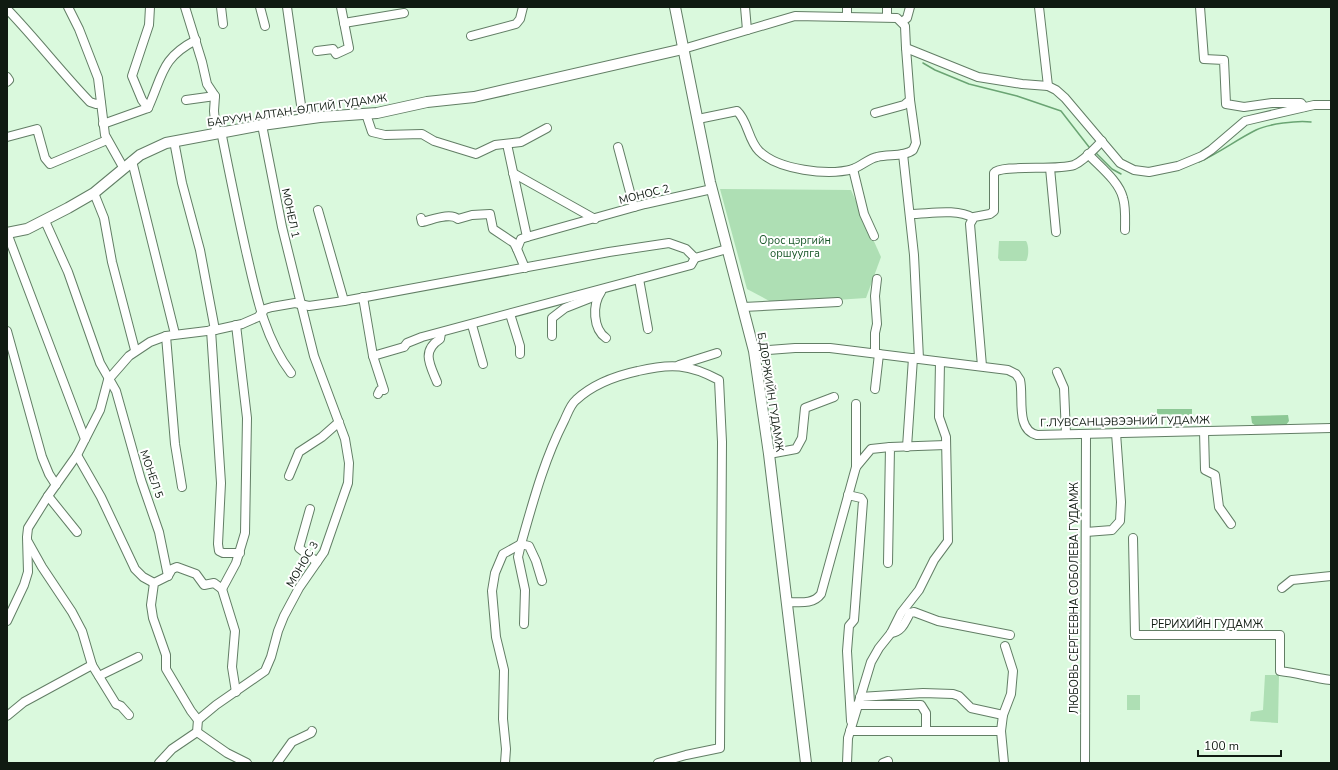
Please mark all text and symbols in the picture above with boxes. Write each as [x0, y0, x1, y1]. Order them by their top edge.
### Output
street label: БАРУУН АЛТАН-ӨЛГИЙ ГУДАМЖ [206, 90, 388, 131]
street label: МОНОС 2 [617, 181, 671, 208]
street label: МОНЕЛ 1 [278, 187, 303, 239]
park label: Орос цэргийн оршуулга [759, 233, 831, 261]
street label: Б.ДОРЖИЙН ГУДАМЖ [754, 331, 787, 453]
street label: Г.ЛУВСАНЦЭВЭЭНИЙ ГУДАМЖ [1040, 413, 1210, 430]
street label: МОНЕЛ 5 [136, 448, 167, 501]
street label: ЛЮБОВЬ СЕРГЕЕВНА СОБОЛЕВА ГУДАМЖ [1067, 482, 1082, 714]
street label: МОНОС 3 [283, 538, 322, 590]
street label: РЕРИХИЙН ГУДАМЖ [1151, 617, 1263, 632]
scale bar [1198, 732, 1281, 758]
text: 100 m [1204, 738, 1239, 754]

